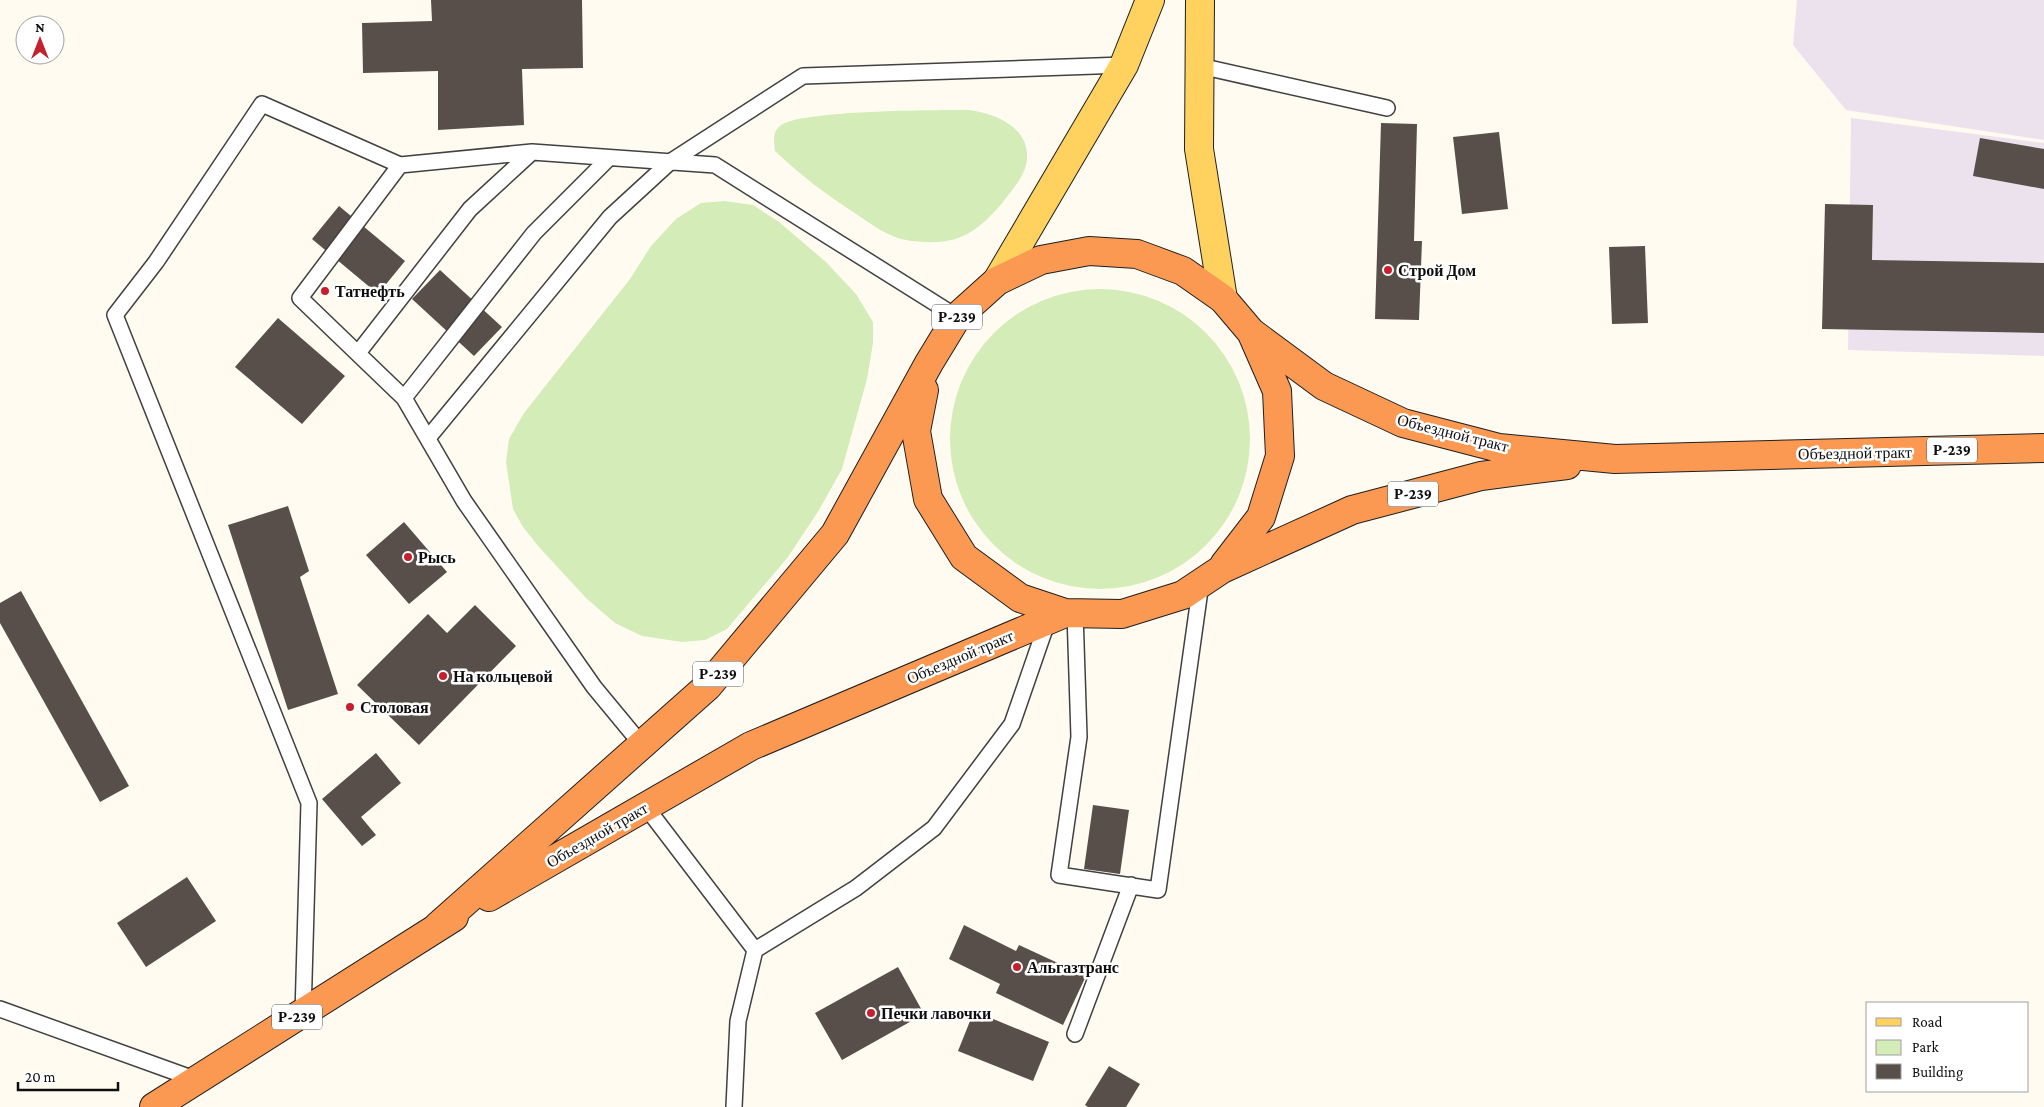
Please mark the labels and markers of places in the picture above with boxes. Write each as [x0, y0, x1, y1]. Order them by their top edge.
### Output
place label: Строй Дом [1398, 262, 1476, 280]
marker: Строй Дом [1382, 264, 1394, 276]
place label: Татнефть [335, 283, 405, 301]
marker: Татнефть [319, 285, 331, 297]
place label: Рысь [418, 549, 456, 566]
marker: Рысь [402, 551, 414, 563]
place label: На кольцевой [453, 668, 553, 685]
marker: На кольцевой [437, 670, 449, 682]
place label: Столовая [360, 699, 429, 716]
marker: Столовая [344, 701, 356, 713]
place label: Альгазтранс [1027, 959, 1119, 977]
marker: Альгазтранс [1011, 961, 1023, 973]
place label: Печки лавочки [881, 1005, 991, 1022]
marker: Печки лавочки [865, 1007, 877, 1019]

